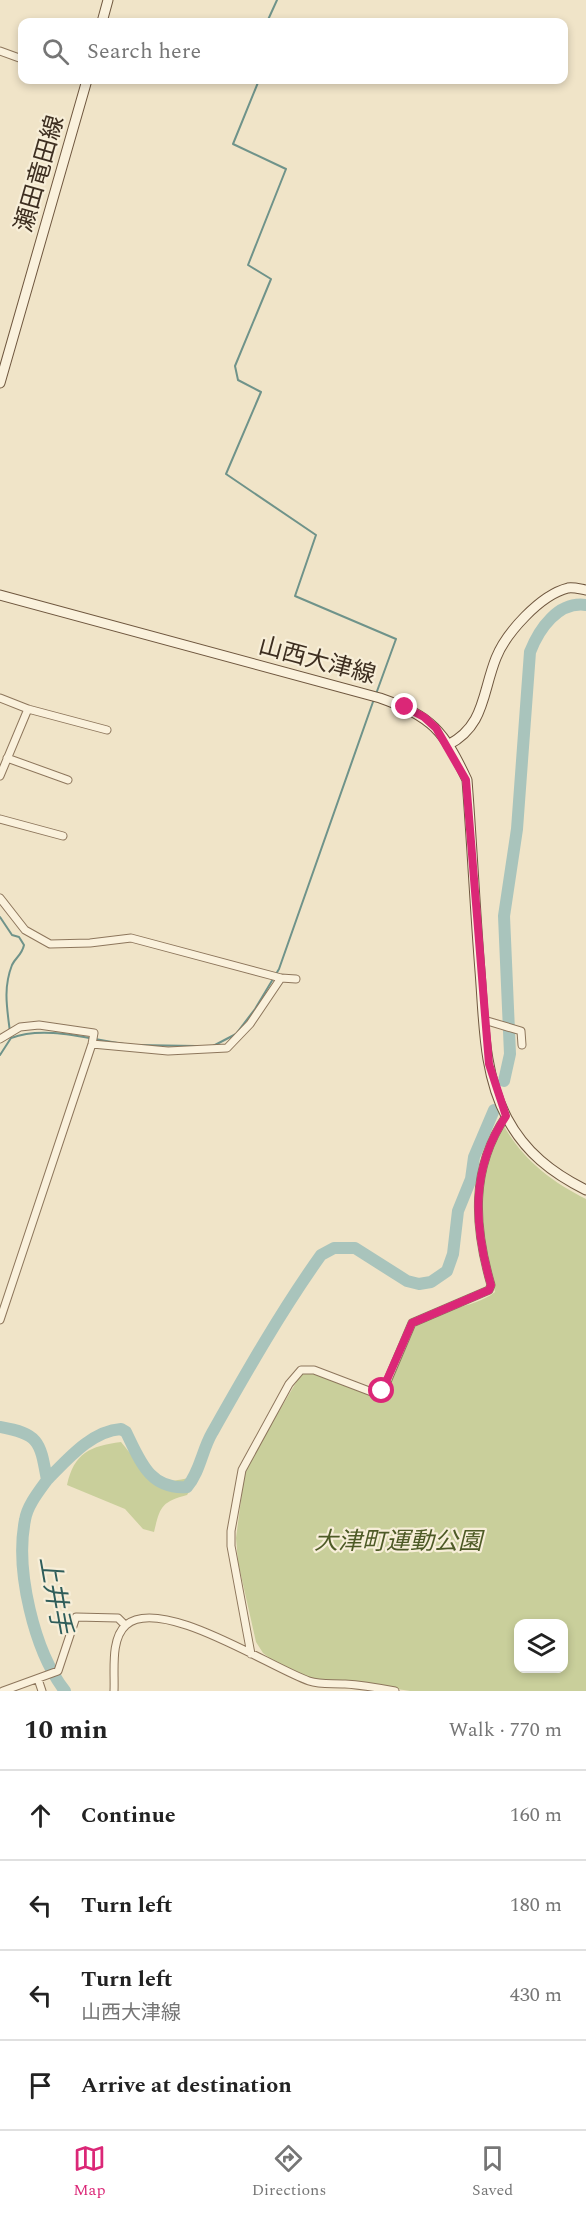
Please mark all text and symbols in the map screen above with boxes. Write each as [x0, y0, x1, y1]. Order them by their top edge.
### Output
search box [18, 18, 568, 84]
icon: search [39, 35, 72, 68]
text: Search here [87, 35, 201, 68]
street label: 瀬田竜田線 [6, 111, 74, 237]
street label: 山西大津線 [254, 628, 380, 694]
route end [391, 693, 417, 719]
route start [368, 1377, 394, 1403]
park label: 大津町運動公園 [314, 1524, 485, 1560]
water label: 上井手 [29, 1553, 82, 1639]
map controls [514, 1619, 568, 1673]
button: layers [514, 1619, 568, 1673]
text: 10 min [24, 1710, 108, 1750]
text: Walk · 770 m [449, 1715, 562, 1745]
icon: ahead [24, 1799, 57, 1832]
text: Continue [81, 1799, 176, 1832]
text: 160 m [510, 1800, 562, 1830]
icon: left [24, 1889, 57, 1922]
text: Turn left [81, 1889, 173, 1922]
text: 180 m [510, 1890, 562, 1920]
text: Turn left [81, 1963, 173, 1996]
icon: left [24, 1979, 57, 2012]
text: 430 m [510, 1980, 562, 2010]
text: 山西大津線 [81, 1998, 181, 2028]
icon: arrive [24, 2069, 57, 2102]
text: Arrive at destination [81, 2069, 292, 2102]
tab: Map [73, 2142, 106, 2202]
tab: Directions [252, 2142, 326, 2202]
tab: Saved [472, 2142, 513, 2202]

